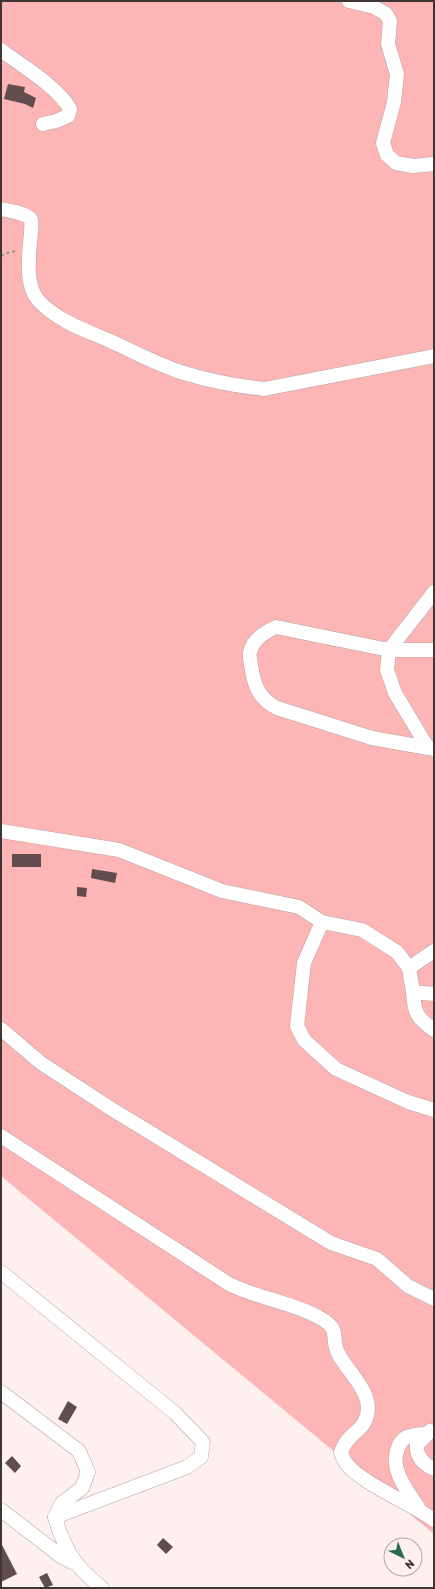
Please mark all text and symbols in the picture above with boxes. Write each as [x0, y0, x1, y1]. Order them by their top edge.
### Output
north arrow [383, 1537, 423, 1577]
text: N [402, 1556, 417, 1571]

